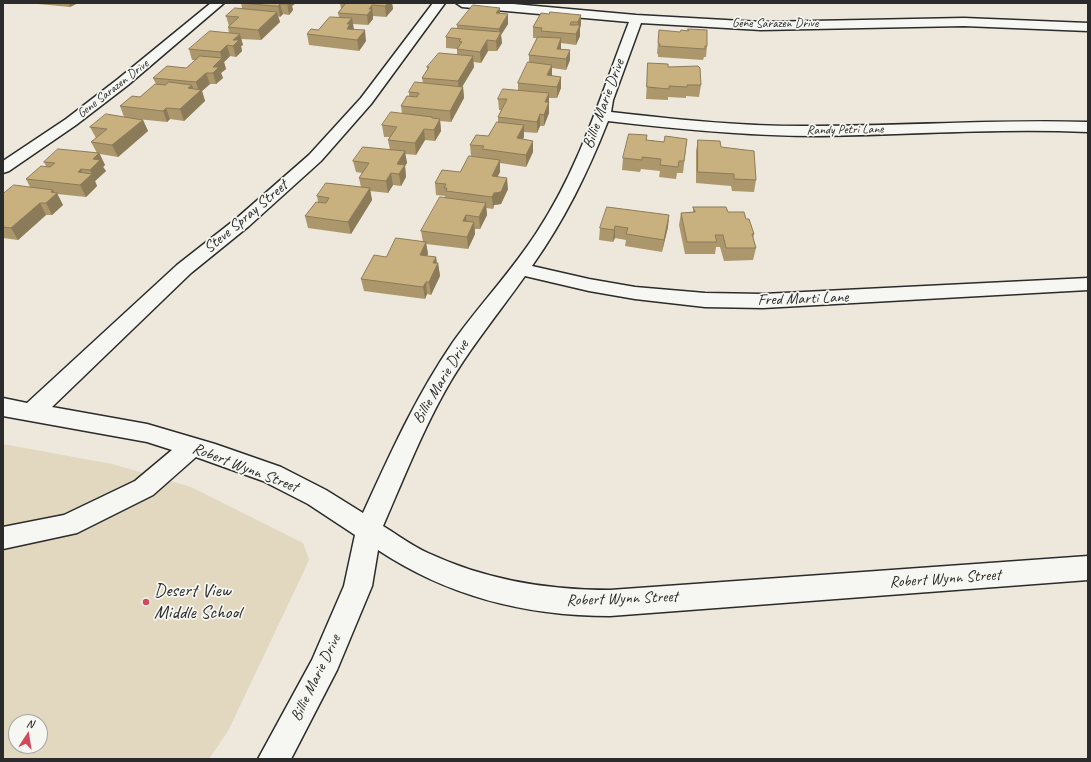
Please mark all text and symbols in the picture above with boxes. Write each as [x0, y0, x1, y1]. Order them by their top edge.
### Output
street label: Gene Sarazen Drive [732, 16, 818, 32]
street label: Gene Sarazen Drive [74, 56, 152, 122]
street label: Billie Marie Drive [579, 57, 629, 151]
street label: Randy Petri Lane [806, 122, 884, 138]
street label: Steve Spray Street [200, 176, 292, 258]
street label: Fred Marti Lane [757, 288, 849, 310]
street label: Billie Marie Drive [409, 337, 473, 427]
street label: Robert Wynn Street [189, 439, 301, 497]
street label: Robert Wynn Street [889, 566, 1001, 592]
place label: Desert View Middle School [154, 580, 241, 624]
street label: Robert Wynn Street [566, 587, 678, 611]
marker: Desert View Middle School [141, 597, 151, 607]
street label: Billie Marie Drive [287, 632, 345, 724]
north arrow [8, 714, 48, 754]
text: N [25, 716, 35, 731]

